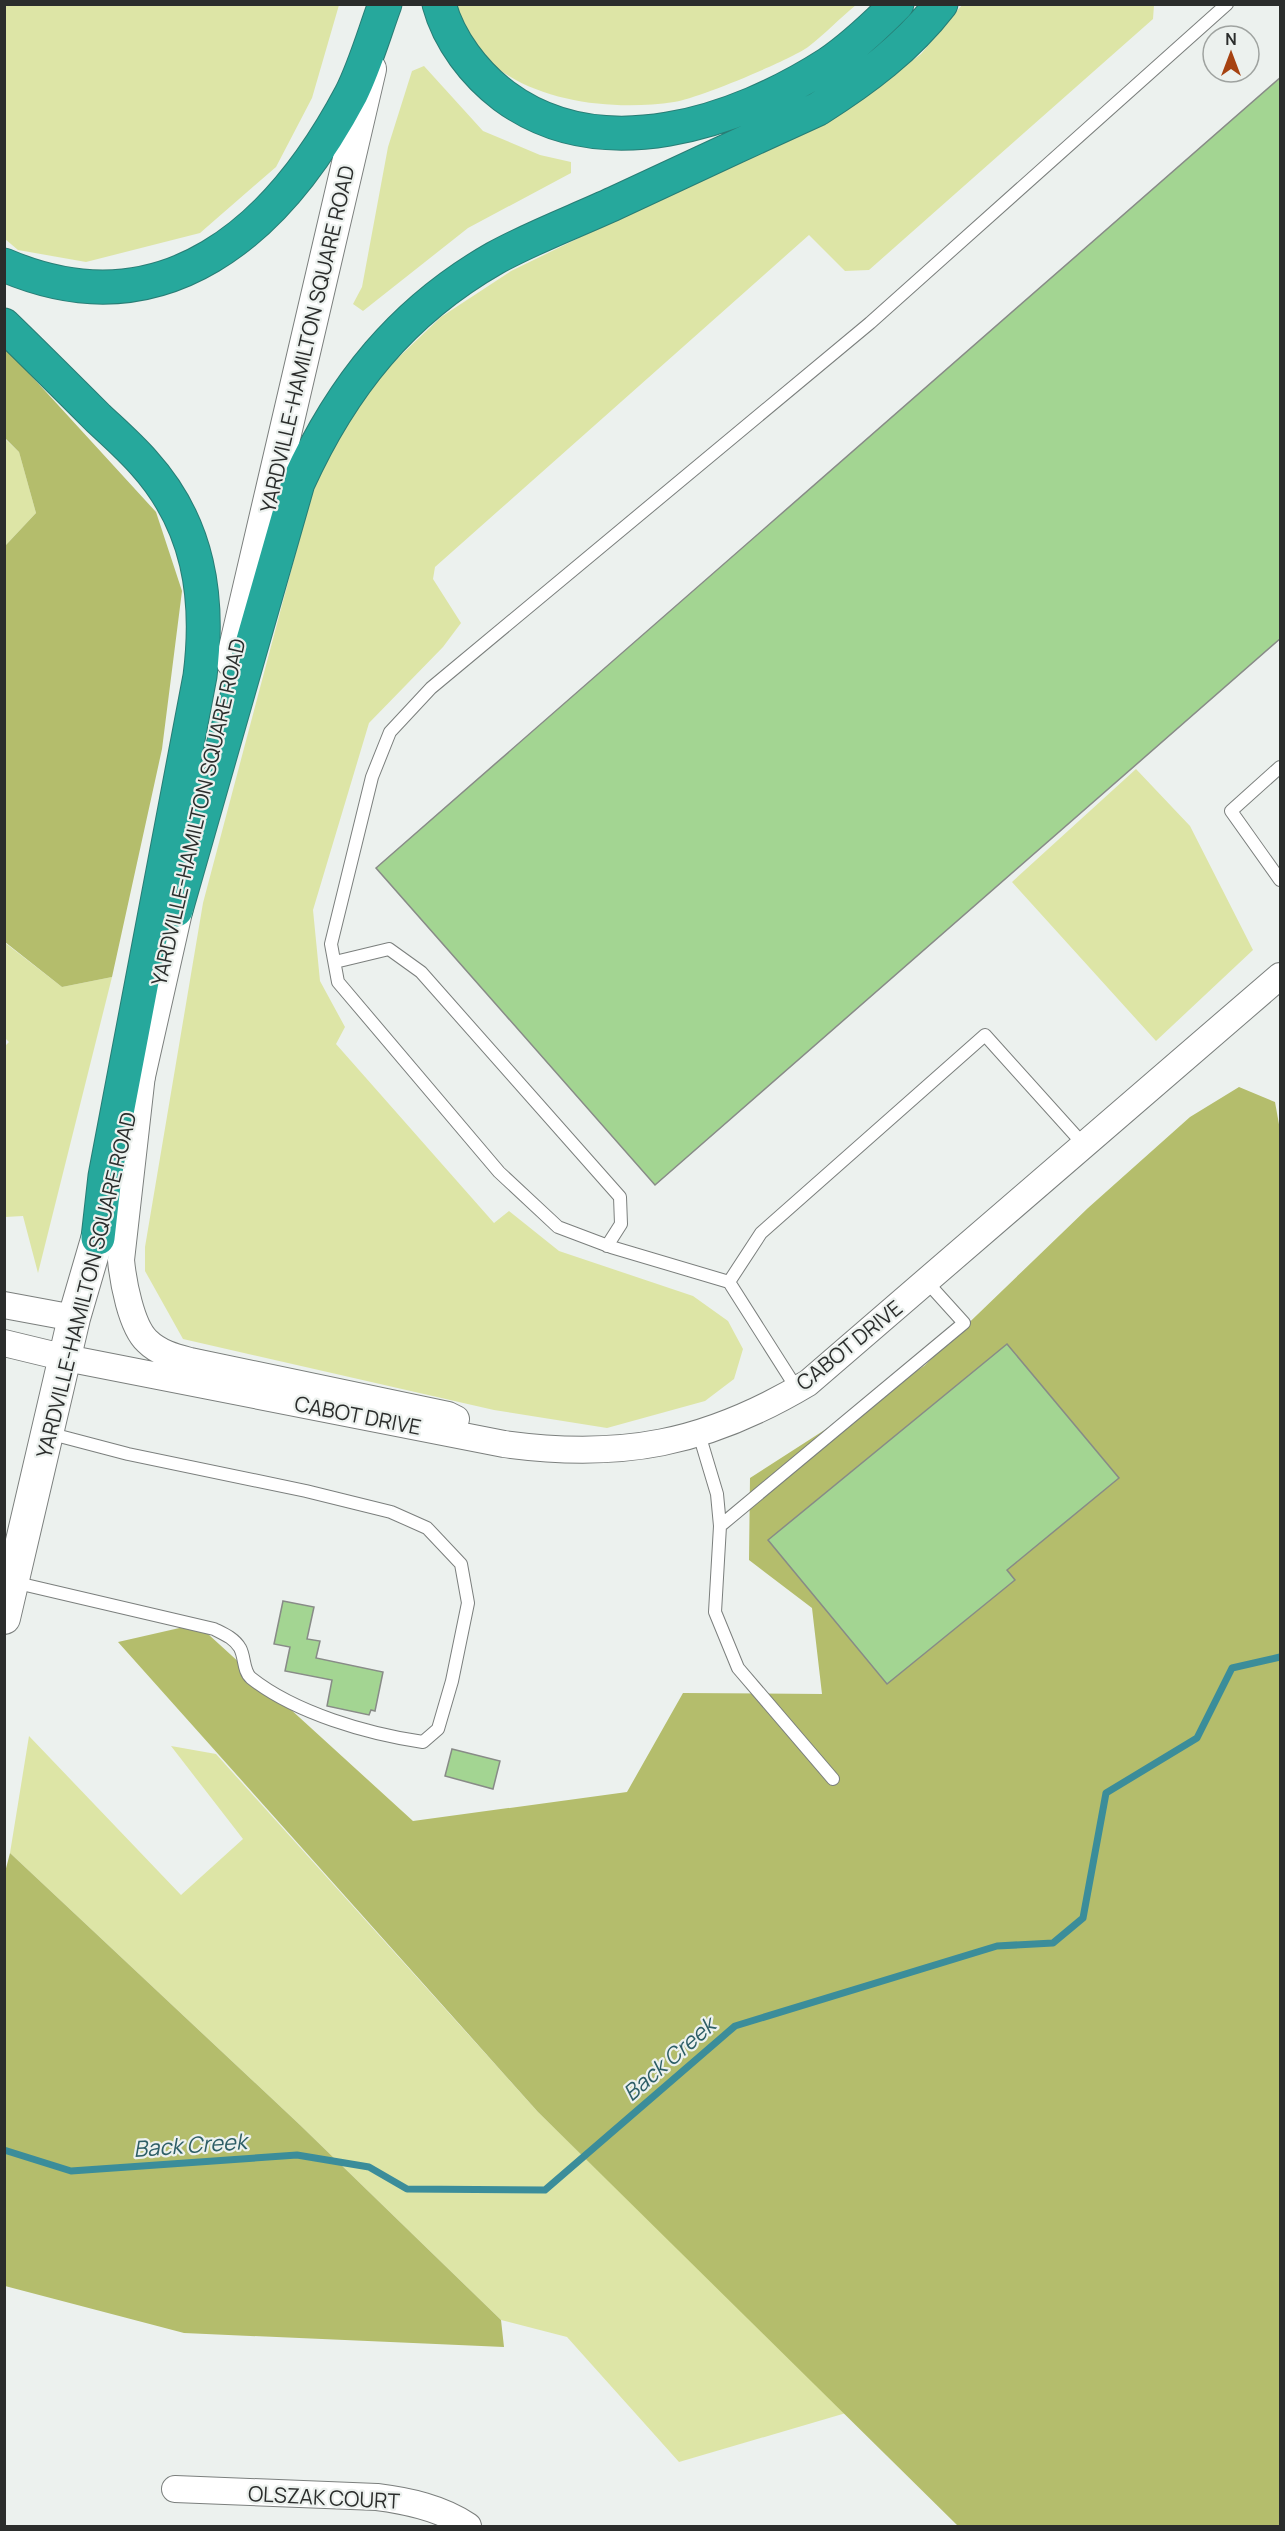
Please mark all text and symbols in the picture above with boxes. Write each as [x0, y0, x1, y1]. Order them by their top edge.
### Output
north arrow [1201, 24, 1261, 84]
text: N [1225, 28, 1237, 50]
street label: YARDVILLE-HAMILTON SQUARE ROAD [253, 163, 361, 515]
street label: YARDVILLE-HAMILTON SQUARE ROAD [144, 636, 252, 988]
street label: YARDVILLE-HAMILTON SQUARE ROAD [29, 1109, 143, 1461]
street label: CABOT DRIVE [790, 1294, 908, 1396]
street label: CABOT DRIVE [292, 1389, 424, 1441]
water label: Back Creek [616, 2008, 724, 2107]
water label: Back Creek [132, 2126, 251, 2164]
street label: OLSZAK COURT [247, 2479, 401, 2515]

